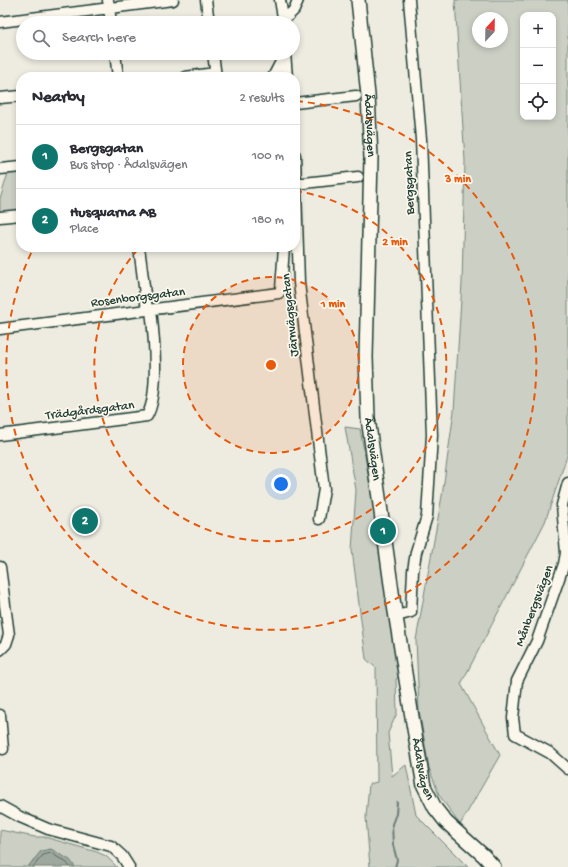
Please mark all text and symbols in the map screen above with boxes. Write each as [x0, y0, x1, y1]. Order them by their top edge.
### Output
north arrow [472, 12, 508, 48]
map controls [520, 12, 556, 120]
button: + [520, 12, 556, 48]
search box [16, 16, 300, 60]
icon: search [30, 27, 52, 49]
text: Search here [62, 29, 136, 47]
button: − [520, 48, 556, 84]
button: locate [520, 84, 556, 120]
text: Nearby [32, 88, 85, 108]
text: 2 results [239, 91, 284, 106]
street label: Ådalsvägen [360, 93, 378, 158]
text: Bergsgatan [70, 140, 143, 158]
text: 1 [42, 149, 48, 164]
text: 100 m [252, 149, 284, 164]
street label: Bergsgatan [401, 150, 419, 216]
text: Bus stop · Ådalsvägen [70, 158, 187, 173]
text: 3 min [444, 173, 471, 187]
text: Husqvarna AB [70, 204, 156, 222]
text: 2 [42, 213, 48, 228]
text: 180 m [252, 213, 284, 228]
text: Place [70, 222, 98, 237]
text: 2 min [382, 236, 408, 250]
street label: Järnvägsgatan [279, 272, 303, 357]
street label: Rosenborgsgatan [90, 285, 187, 311]
text: 1 min [320, 298, 346, 312]
centre of rings [264, 358, 278, 372]
street label: Trädgårdsgatan [44, 398, 136, 424]
street label: Ådalsvägen [361, 416, 384, 482]
your location [271, 474, 291, 494]
pin: 2 [72, 506, 98, 536]
pin: 1 [370, 516, 396, 546]
street label: Månbergsvägen [513, 562, 558, 649]
street label: Ådalsvägen [408, 737, 438, 803]

